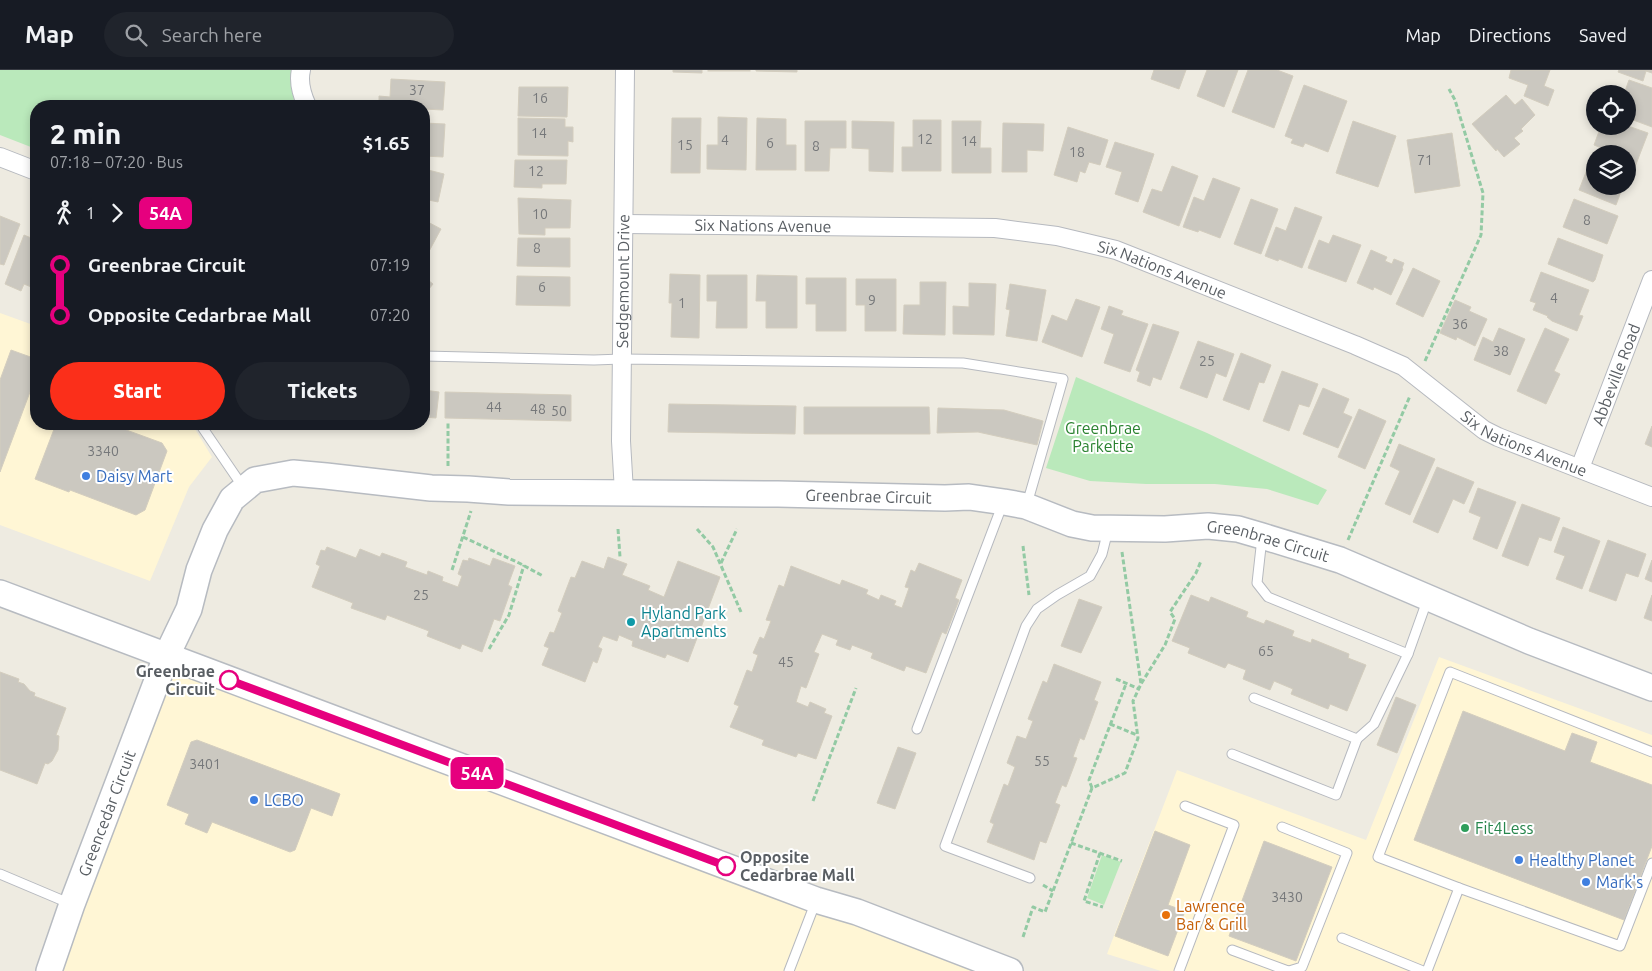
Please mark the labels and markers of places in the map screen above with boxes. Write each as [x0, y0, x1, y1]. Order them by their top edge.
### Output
place label: Daisy Mart [96, 467, 173, 485]
marker: Daisy Mart [80, 470, 92, 482]
place label: Hyland Park Apartments [641, 604, 726, 640]
marker: Hyland Park Apartments [625, 616, 637, 628]
place label: Greenbrae Circuit [136, 662, 215, 698]
marker: Greenbrae Circuit [219, 670, 239, 690]
place label: LCBO [264, 791, 304, 809]
marker: LCBO [248, 794, 260, 806]
place label: Fit4Less [1475, 819, 1534, 837]
marker: Fit4Less [1459, 822, 1471, 834]
place label: Opposite Cedarbrae Mall [740, 848, 855, 884]
place label: Healthy Planet [1529, 851, 1635, 869]
marker: Healthy Planet [1513, 854, 1525, 866]
marker: Opposite Cedarbrae Mall [716, 856, 736, 876]
place label: Mark's [1596, 873, 1643, 891]
marker: Mark's [1580, 876, 1592, 888]
place label: Lawrence Bar & Grill [1176, 897, 1247, 933]
marker: Lawrence Bar & Grill [1160, 909, 1172, 921]

